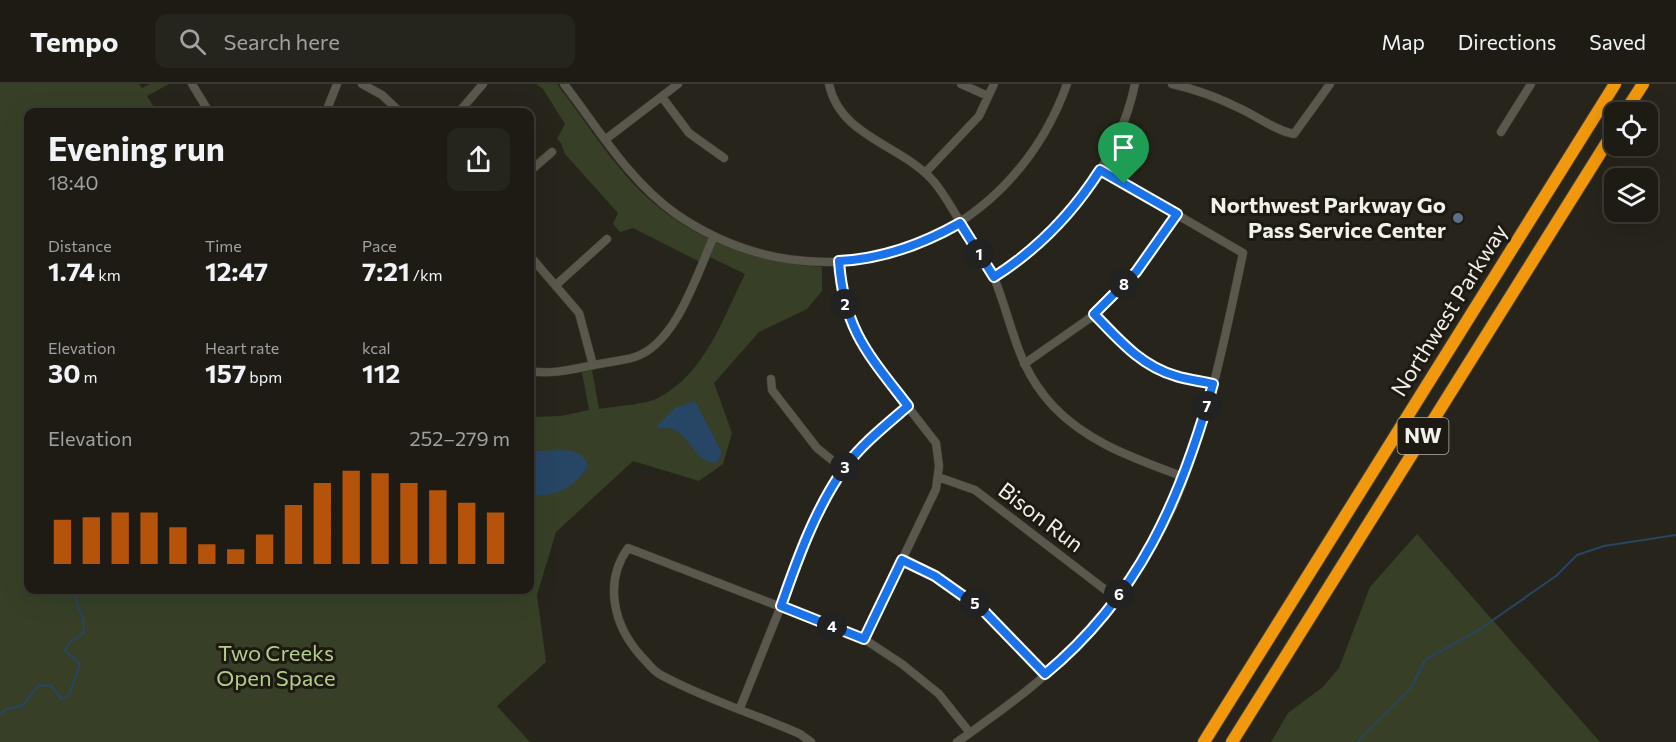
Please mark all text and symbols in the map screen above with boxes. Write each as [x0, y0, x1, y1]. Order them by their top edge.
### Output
search box [155, 14, 575, 68]
text: Tempo [30, 24, 119, 58]
icon: search [176, 25, 209, 58]
text: Search here [224, 28, 340, 55]
text: Map [1382, 29, 1425, 54]
text: Directions [1458, 29, 1556, 54]
text: Saved [1589, 29, 1646, 54]
map controls [1604, 102, 1658, 222]
button: locate [1604, 102, 1658, 156]
pin [1098, 122, 1149, 184]
text: Evening run [48, 127, 225, 168]
button: share [447, 128, 510, 191]
icon: arrive [1107, 131, 1140, 164]
button: layers [1604, 168, 1658, 222]
text: 18:40 [48, 170, 98, 194]
place label: Northwest Parkway Go Pass Service Center [1210, 191, 1446, 243]
marker: Northwest Parkway Go Pass Service Center [1451, 211, 1465, 225]
street label: Northwest Parkway [1385, 219, 1512, 401]
text: Distance [48, 236, 112, 255]
text: Time [205, 236, 242, 255]
text: Pace [362, 236, 397, 255]
pin: 1 [964, 239, 994, 269]
text: 1 [975, 244, 983, 263]
text: 1.74 [48, 255, 95, 286]
text: 12:47 [205, 255, 268, 286]
text: 7:21 [362, 255, 410, 286]
text: km [95, 265, 121, 284]
text: /km [410, 265, 443, 284]
pin: 8 [1109, 269, 1139, 299]
text: 8 [1119, 274, 1129, 293]
pin: 2 [830, 289, 860, 319]
text: 2 [840, 294, 850, 313]
text: Elevation [48, 338, 116, 357]
text: Heart rate [205, 338, 279, 357]
text: kcal [362, 338, 391, 357]
text: 30 [48, 357, 80, 388]
text: 157 [205, 357, 246, 388]
text: 112 [362, 357, 400, 388]
text: m [80, 367, 97, 386]
text: bpm [246, 367, 282, 386]
pin: 7 [1192, 391, 1222, 421]
text: 7 [1203, 396, 1211, 415]
road number: NW [1398, 418, 1448, 454]
text: Elevation [48, 426, 133, 450]
text: 252–279 m [410, 426, 510, 450]
pin: 3 [830, 452, 860, 482]
text: 3 [840, 457, 850, 476]
street label: Bison Run [994, 476, 1089, 557]
pin: 6 [1104, 579, 1134, 609]
text: 6 [1114, 584, 1124, 603]
pin: 5 [960, 588, 990, 618]
text: 5 [970, 593, 980, 612]
pin: 4 [817, 611, 847, 641]
text: 4 [827, 616, 837, 635]
park label: Two Creeks Open Space [216, 639, 336, 691]

